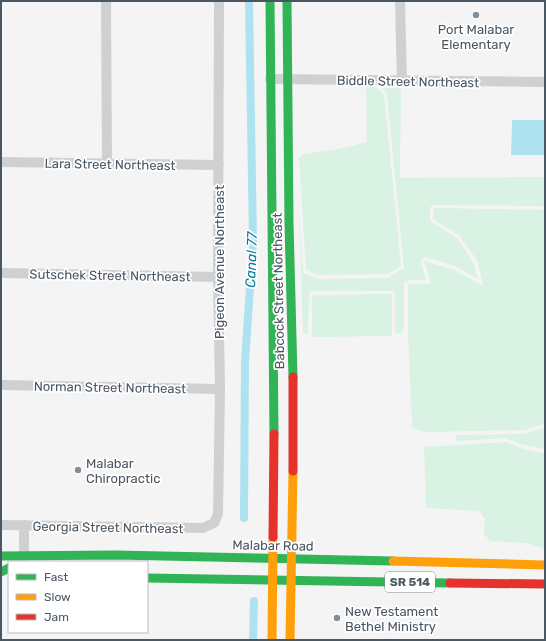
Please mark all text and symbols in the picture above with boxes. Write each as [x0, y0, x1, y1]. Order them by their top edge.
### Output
marker: Port Malabar Elementary [471, 10, 481, 20]
place label: Port Malabar Elementary [438, 22, 514, 52]
street label: Biddle Street Northeast [337, 73, 479, 90]
street label: Lara Street Northeast [44, 156, 176, 173]
street label: Pigeon Avenue Northeast [212, 185, 228, 339]
street label: Babcock Street Northeast [270, 213, 287, 369]
water label: Canal 77 [242, 230, 261, 288]
street label: Sutschek Street Northeast [29, 267, 191, 284]
street label: Norman Street Northeast [34, 379, 186, 396]
place label: Malabar Chiropractic [86, 456, 160, 486]
marker: Malabar Chiropractic [73, 465, 83, 475]
street label: Georgia Street Northeast [32, 519, 184, 537]
street label: Malabar Road [232, 537, 314, 554]
legend [8, 561, 148, 633]
text: Fast [44, 570, 68, 584]
road number: SR 514 [385, 572, 435, 592]
text: Slow [44, 590, 71, 604]
place label: New Testament Bethel Ministry [345, 604, 438, 634]
text: Jam [44, 610, 69, 624]
marker: New Testament Bethel Ministry [332, 613, 342, 623]

